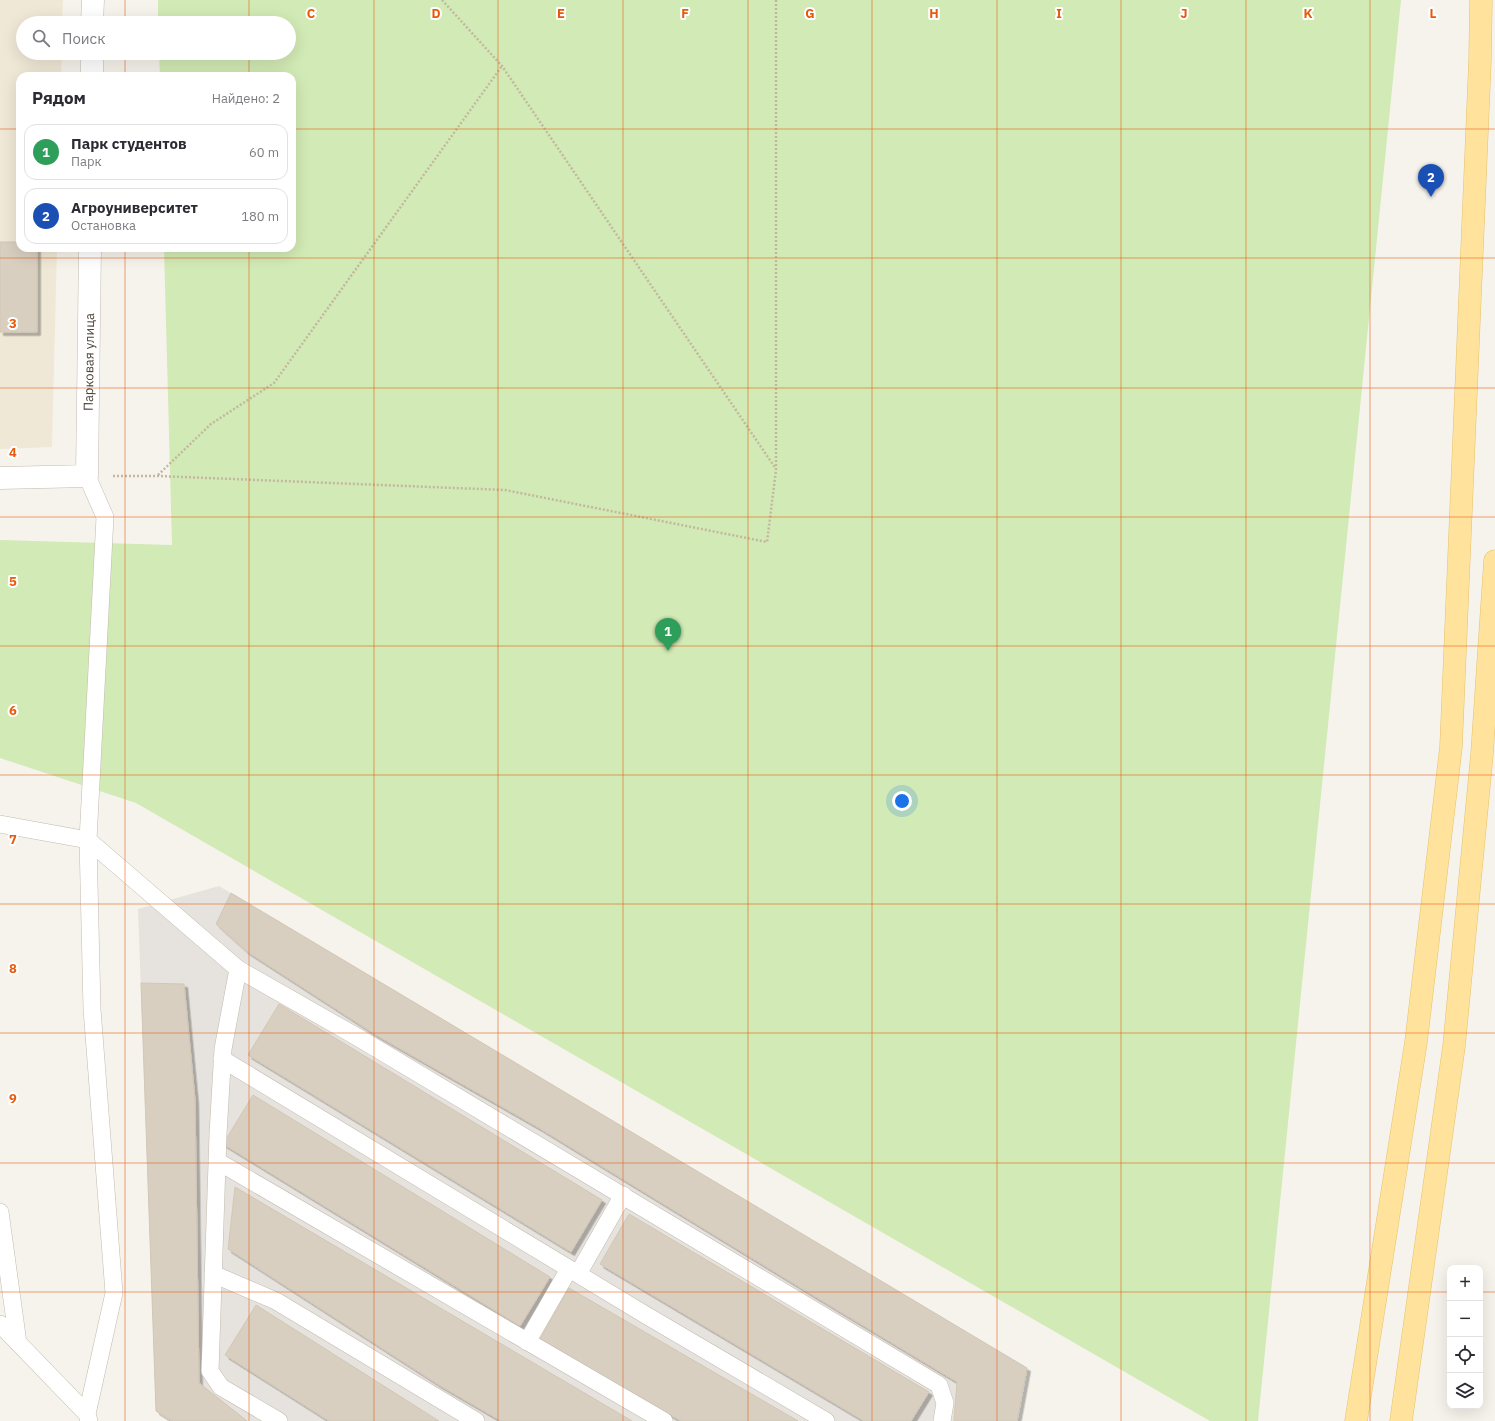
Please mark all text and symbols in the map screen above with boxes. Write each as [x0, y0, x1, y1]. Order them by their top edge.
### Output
text: C [307, 5, 316, 22]
text: D [431, 5, 441, 22]
text: E [557, 5, 565, 22]
text: F [681, 5, 689, 22]
text: G [805, 5, 815, 22]
text: H [929, 5, 939, 22]
text: I [1056, 5, 1062, 22]
text: J [1180, 5, 1188, 22]
text: K [1303, 5, 1313, 22]
text: L [1430, 5, 1437, 22]
search box [16, 16, 296, 60]
icon: search [30, 27, 52, 49]
text: Поиск [62, 29, 105, 48]
text: Рядом [32, 87, 86, 109]
text: Найдено: 2 [212, 90, 280, 107]
text: Парк студентов [71, 134, 187, 153]
text: 1 [42, 144, 50, 161]
text: 60 m [249, 144, 279, 161]
text: Парк [71, 153, 102, 170]
pin: 2 [1418, 164, 1444, 197]
text: Агроуниверситет [71, 198, 198, 217]
text: 2 [42, 208, 50, 225]
text: 180 m [241, 208, 279, 225]
text: Остановка [71, 217, 136, 234]
street label: Парковая улица [80, 313, 98, 411]
text: 3 [9, 315, 17, 332]
text: 4 [9, 444, 17, 461]
text: 5 [9, 573, 17, 590]
pin: 1 [655, 618, 681, 651]
text: 6 [9, 702, 17, 719]
your location [892, 791, 912, 811]
text: 7 [9, 831, 17, 848]
text: 8 [9, 960, 17, 977]
text: 9 [9, 1090, 17, 1107]
map controls [1447, 1265, 1483, 1409]
button: + [1447, 1265, 1483, 1301]
button: − [1447, 1301, 1483, 1337]
button: locate [1447, 1337, 1483, 1373]
button: layers [1447, 1373, 1483, 1409]

